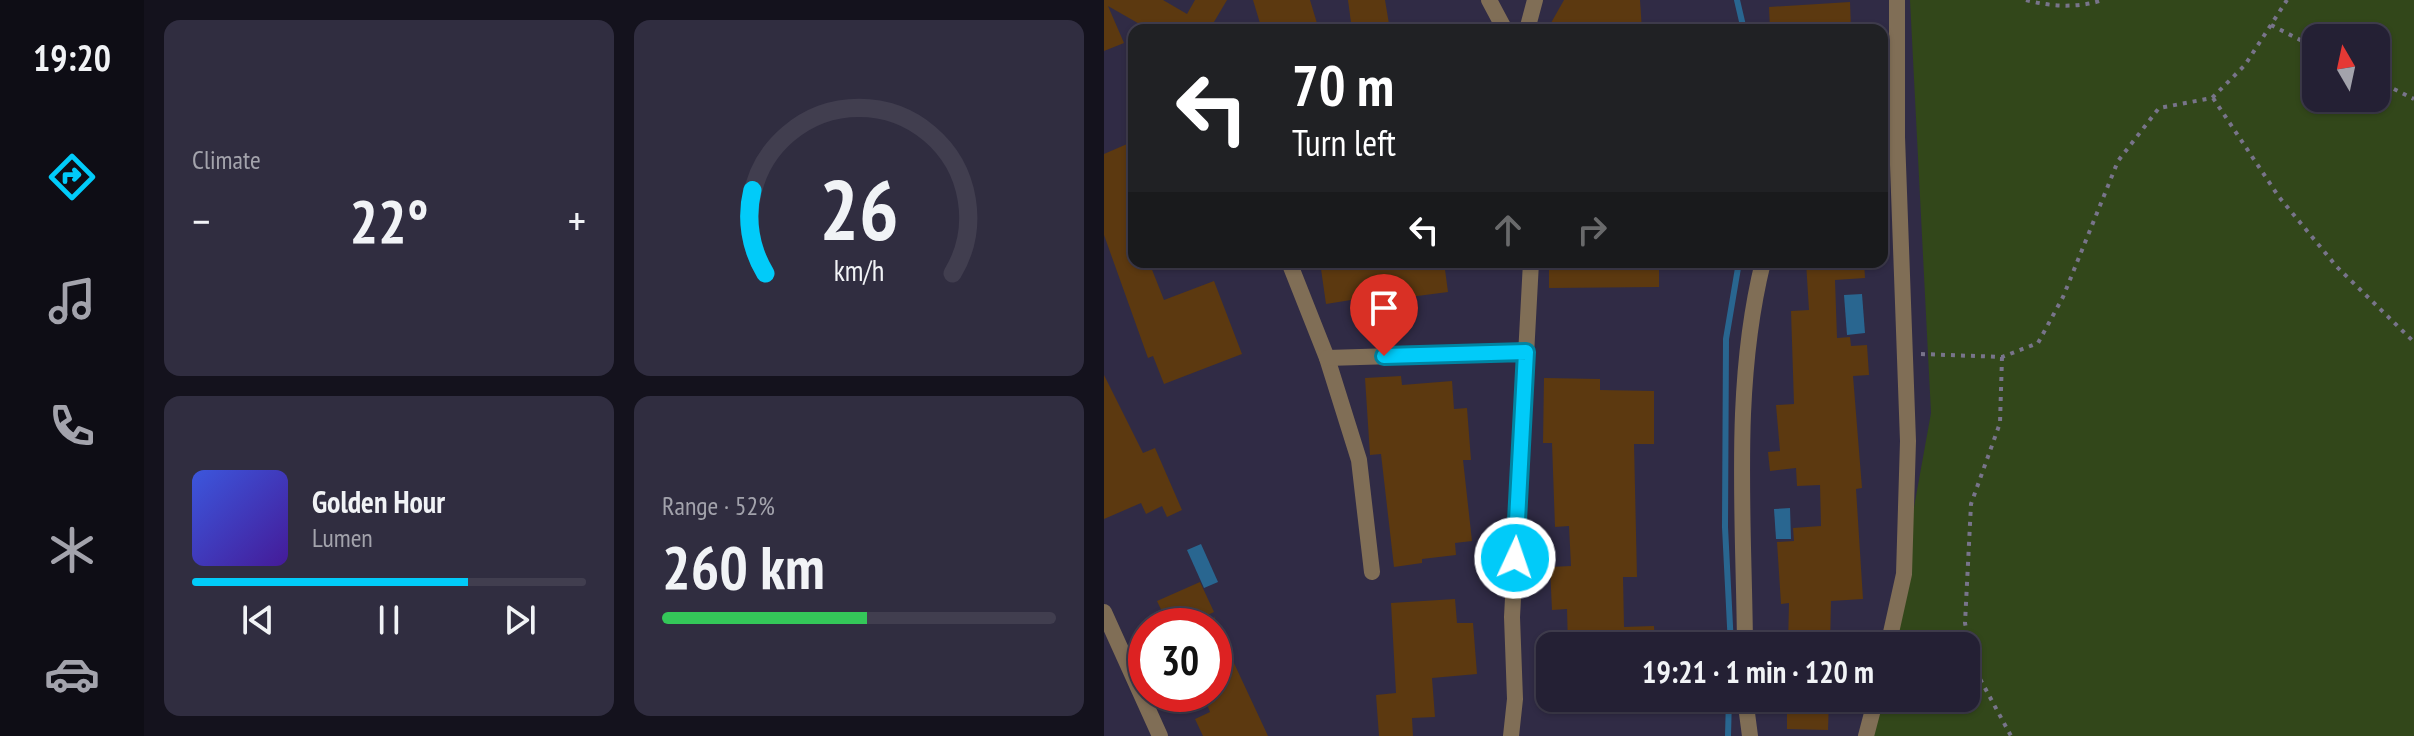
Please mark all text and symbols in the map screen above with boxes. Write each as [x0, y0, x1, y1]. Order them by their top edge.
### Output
north arrow [2302, 24, 2390, 112]
map controls [2302, 24, 2390, 112]
text: 19:20 [33, 34, 111, 81]
text: 70 m [1292, 49, 1394, 121]
icon: left [1160, 56, 1264, 160]
text: Turn left [1292, 119, 1396, 166]
text: Climate [192, 143, 261, 176]
icon: directions [44, 149, 100, 205]
text: 26 [819, 155, 899, 263]
text: 22° [349, 182, 429, 260]
text: − [192, 192, 210, 249]
text: + [568, 192, 586, 249]
icon: left [1402, 208, 1446, 252]
icon: ahead [1486, 208, 1530, 252]
icon: right [1570, 208, 1614, 252]
text: km/h [834, 252, 884, 289]
icon: music [44, 273, 100, 329]
pin [1350, 274, 1418, 356]
icon: arrive [1362, 286, 1406, 330]
icon: phone [44, 398, 100, 454]
text: Golden Hour [312, 482, 445, 521]
text: Range · 52% [662, 489, 775, 522]
position arrow [1473, 516, 1557, 600]
text: Lumen [312, 521, 373, 554]
icon: climate [44, 522, 100, 578]
text: 260 km [662, 528, 825, 606]
icon: previous [236, 598, 280, 642]
icon: pause [367, 598, 411, 642]
icon: next [498, 598, 542, 642]
speed limit sign: 30 [1128, 608, 1232, 712]
icon: car [44, 646, 100, 702]
text: 19:21 · 1 min · 120 m [1642, 652, 1874, 691]

